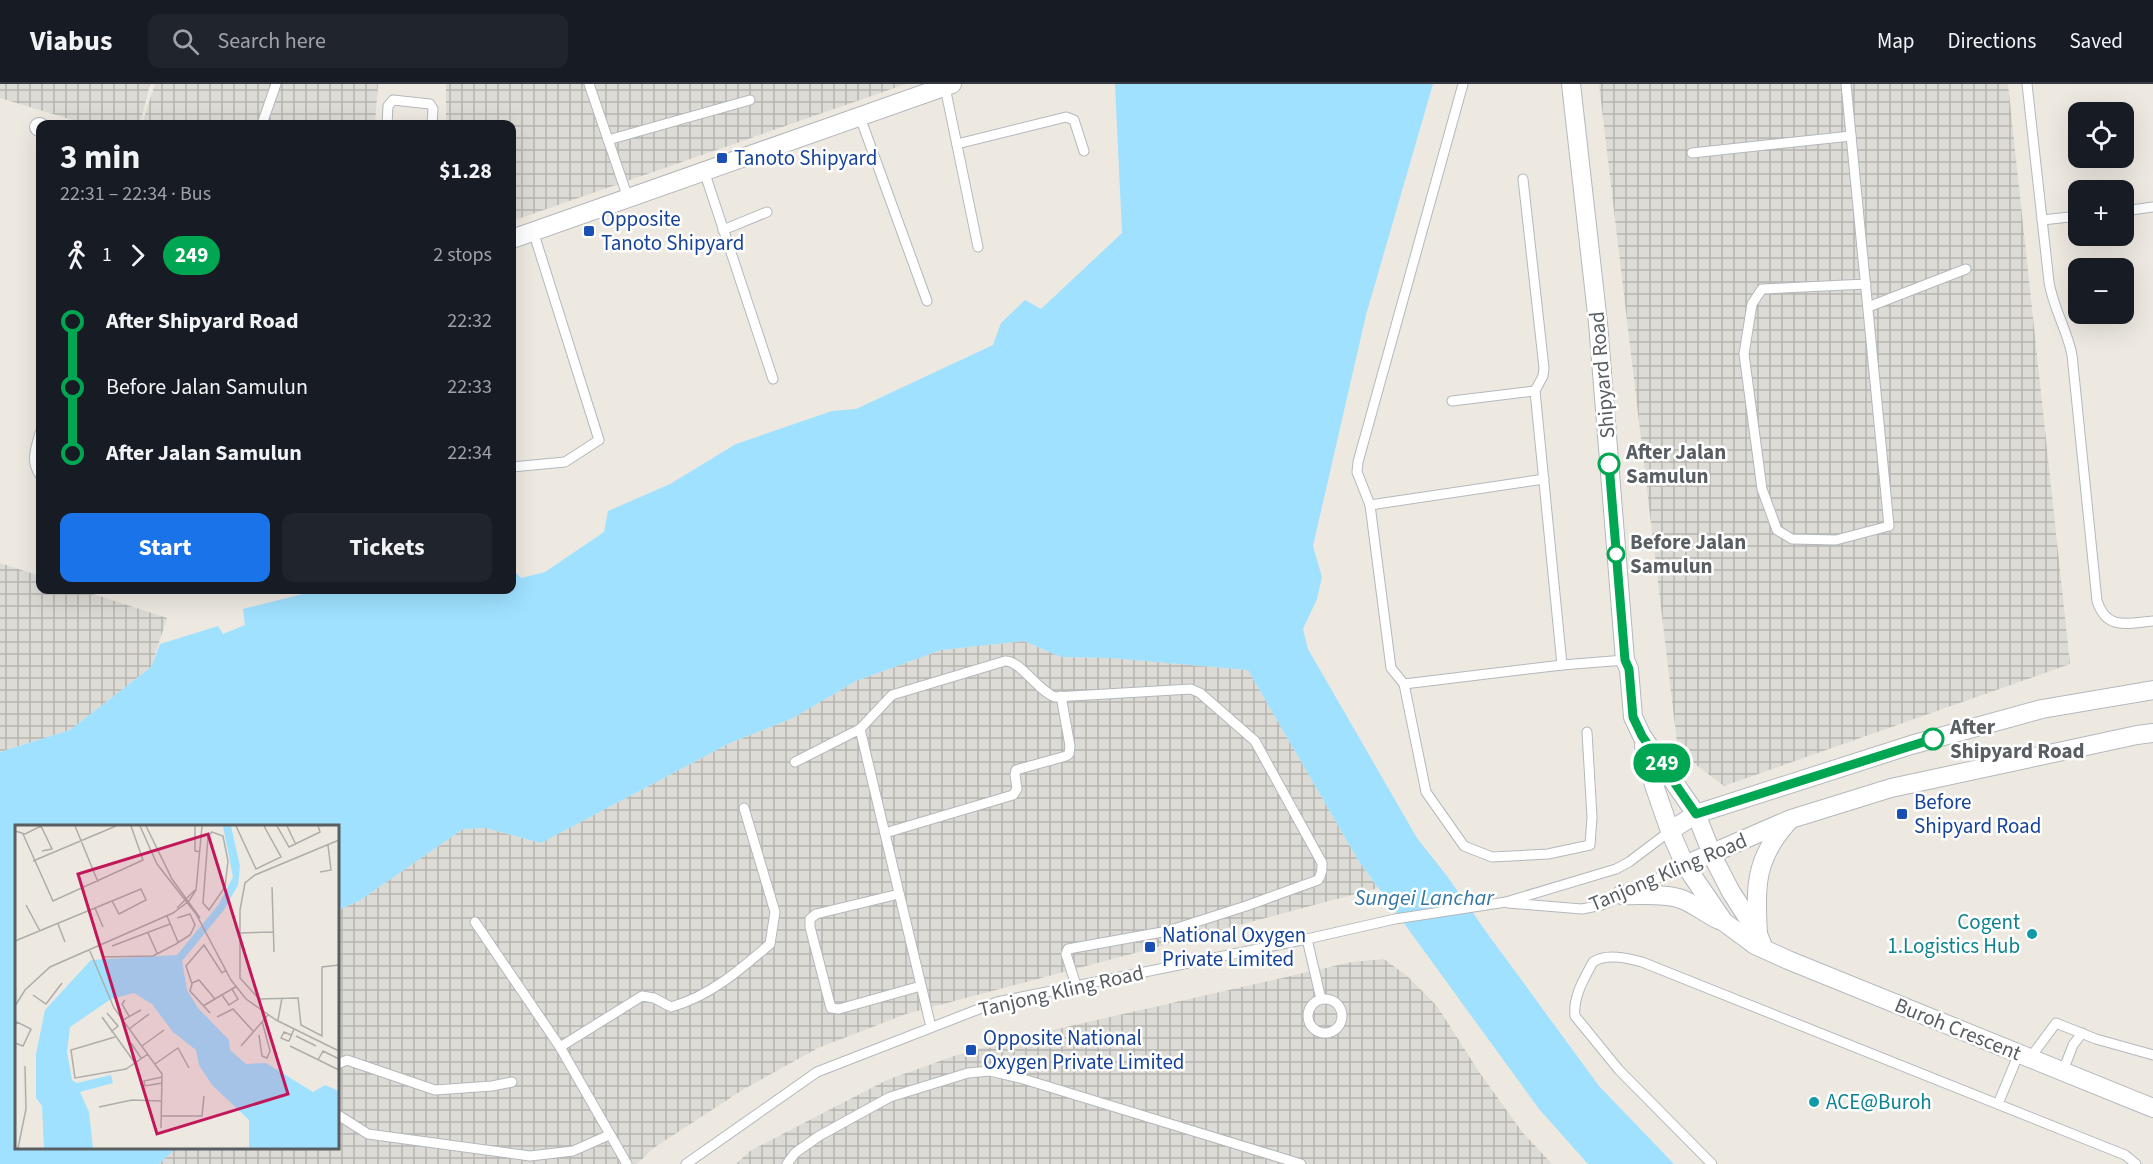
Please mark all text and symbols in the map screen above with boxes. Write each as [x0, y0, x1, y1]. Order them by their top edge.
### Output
search box [148, 14, 568, 68]
text: Viabus [30, 21, 112, 61]
icon: search [169, 25, 202, 58]
text: Search here [217, 25, 326, 57]
text: Map [1877, 26, 1915, 56]
text: Directions [1948, 26, 2036, 56]
text: Saved [2069, 26, 2123, 56]
map controls [2068, 102, 2134, 324]
button: locate [2068, 102, 2134, 168]
text: 3 min [60, 134, 140, 181]
place label: Tanoto Shipyard [734, 143, 877, 173]
marker: Tanoto Shipyard [715, 151, 729, 165]
text: $1.28 [439, 155, 492, 187]
text: 22:31 – 22:34 · Bus [60, 180, 211, 208]
button: + [2068, 180, 2134, 246]
place label: Opposite Tanoto Shipyard [601, 204, 744, 258]
marker: Opposite Tanoto Shipyard [582, 224, 596, 238]
icon: walk [60, 239, 93, 272]
icon: forward [121, 239, 154, 272]
text: 249 [175, 240, 208, 270]
text: 1 [102, 241, 112, 269]
text: 2 stops [433, 241, 492, 269]
button: − [2068, 258, 2134, 324]
text: After Shipyard Road [106, 305, 299, 337]
text: 22:32 [447, 307, 492, 335]
street label: Shipyard Road [1582, 310, 1622, 440]
text: Before Jalan Samulun [106, 371, 308, 403]
text: 22:33 [447, 373, 492, 401]
text: After Jalan Samulun [106, 437, 302, 469]
place label: After Jalan Samulun [1625, 437, 1726, 491]
text: 22:34 [447, 439, 492, 467]
marker: After Jalan Samulun [1598, 453, 1620, 475]
button: Start [60, 513, 270, 582]
button: Tickets [282, 513, 492, 582]
place label: Before Jalan Samulun [1630, 527, 1746, 581]
marker: Before Jalan Samulun [1607, 545, 1625, 563]
place label: After Shipyard Road [1949, 712, 2084, 766]
marker: After Shipyard Road [1922, 728, 1944, 750]
line badge: 249 [1628, 744, 1696, 782]
text: 249 [1645, 748, 1679, 778]
place label: Before Shipyard Road [1914, 787, 2041, 841]
marker: Before Shipyard Road [1895, 807, 1909, 821]
inset map [15, 825, 339, 1149]
street label: Tanjong Kling Road [1585, 825, 1751, 919]
water label: Sungei Lanchar [1354, 882, 1495, 914]
place label: Cogent 1.Logistics Hub [1887, 907, 2020, 961]
place label: National Oxygen Private Limited [1162, 920, 1306, 974]
marker: Cogent 1.Logistics Hub [2025, 927, 2039, 941]
marker: National Oxygen Private Limited [1143, 940, 1157, 954]
street label: Tanjong Kling Road [975, 957, 1147, 1025]
street label: Buroh Crescent [1890, 990, 2026, 1068]
place label: Opposite National Oxygen Private Limited [983, 1023, 1185, 1077]
marker: Opposite National Oxygen Private Limited [964, 1043, 978, 1057]
place label: ACE@Buroh [1826, 1087, 1932, 1117]
marker: ACE@Buroh [1807, 1095, 1821, 1109]

